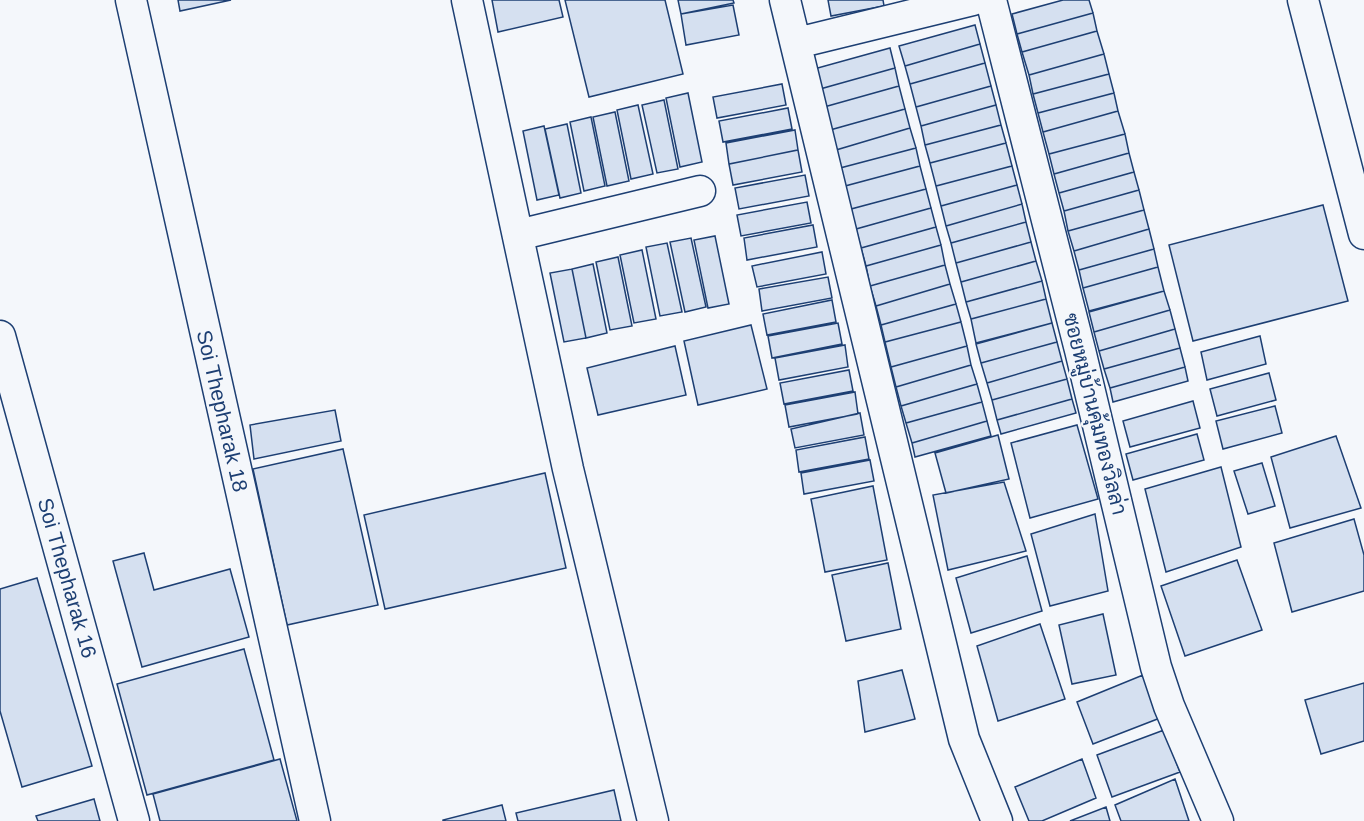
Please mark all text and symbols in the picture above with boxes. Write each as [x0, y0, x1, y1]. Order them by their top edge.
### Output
street label: ซอยหมู่บ้านคุ้มทองวิลล่า [1055, 311, 1132, 518]
street label: Soi Thepharak 18 [193, 328, 252, 494]
street label: Soi Thepharak 16 [34, 495, 101, 661]

